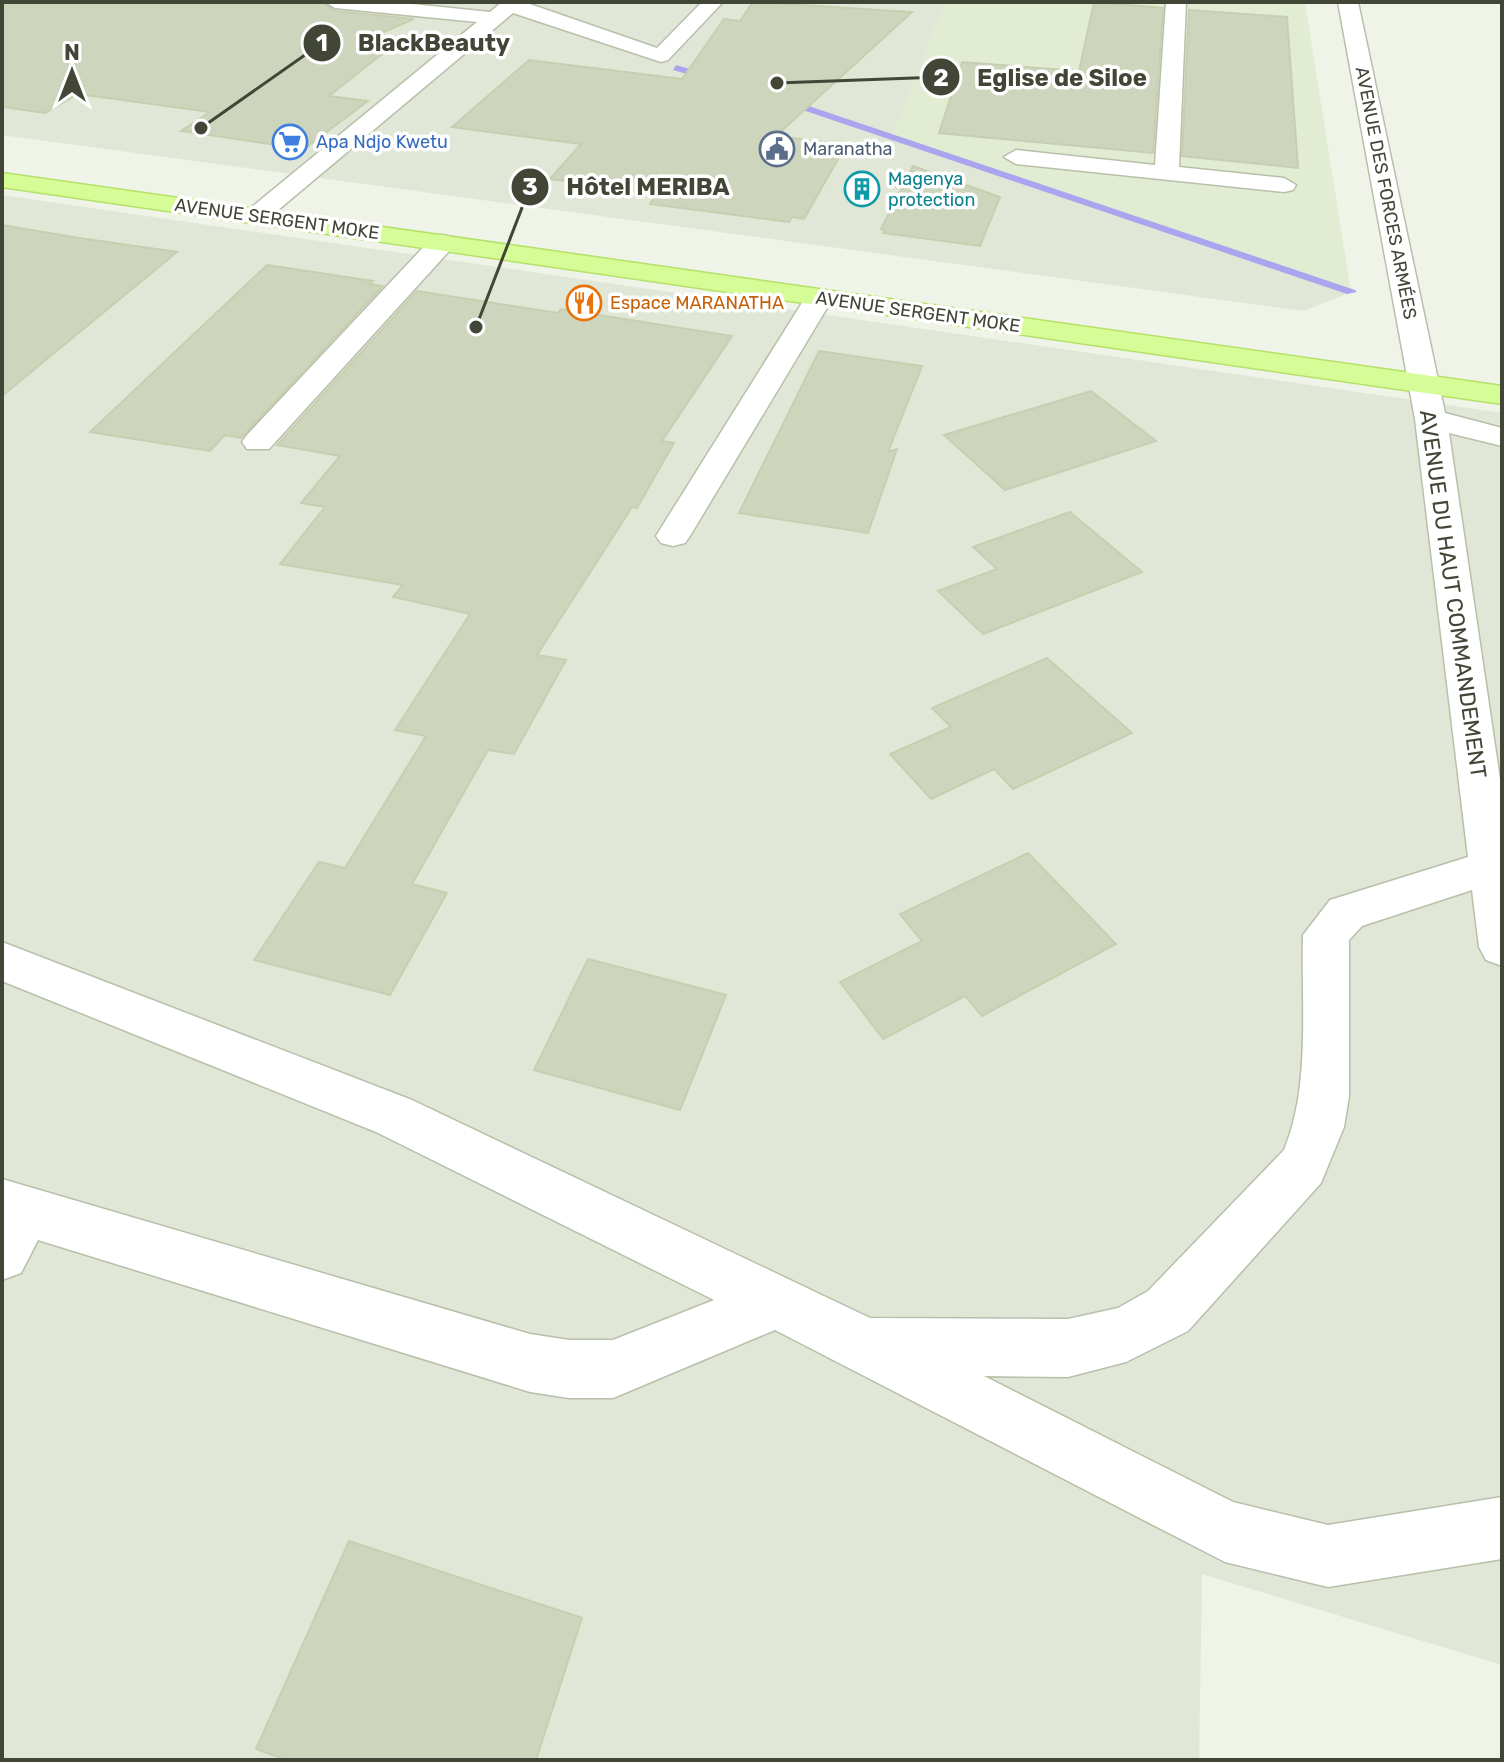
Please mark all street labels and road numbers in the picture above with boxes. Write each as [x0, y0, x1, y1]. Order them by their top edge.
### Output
street label: AVENUE DES FORCES ARMÉES [1351, 65, 1421, 321]
street label: AVENUE SERGENT MOKE [173, 194, 381, 244]
street label: AVENUE SERGENT MOKE [814, 287, 1022, 337]
street label: AVENUE DU HAUT COMMANDEMENT [1414, 408, 1492, 780]

